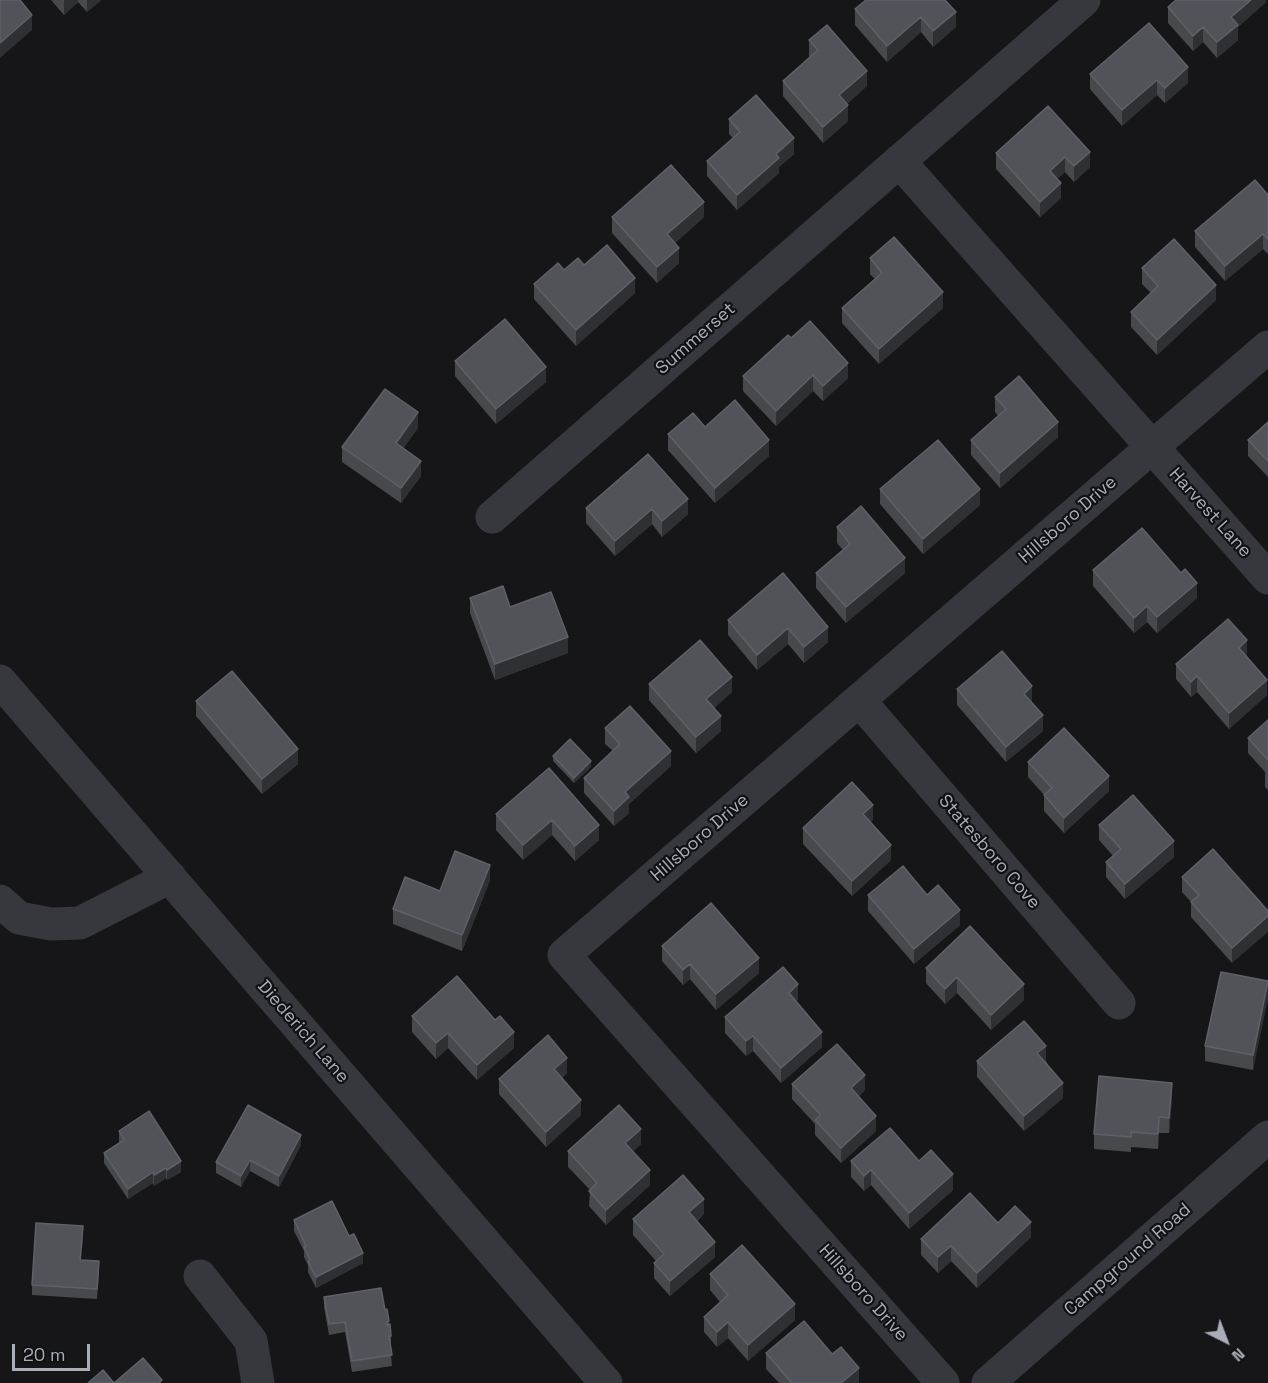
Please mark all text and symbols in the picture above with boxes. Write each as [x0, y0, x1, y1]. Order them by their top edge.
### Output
street label: Summerset [652, 299, 740, 379]
street label: Harvest Lane [1164, 464, 1256, 562]
street label: Hillsboro Drive [1015, 472, 1121, 568]
street label: Hillsboro Drive [647, 790, 753, 886]
street label: Statesboro Cove [933, 790, 1045, 914]
street label: Diederich Lane [253, 976, 353, 1088]
street label: Campground Road [1060, 1199, 1196, 1321]
street label: Hillsboro Drive [814, 1240, 912, 1346]
north arrow [1196, 1311, 1256, 1371]
scale bar [15, 1332, 93, 1370]
text: 20 m [23, 1343, 66, 1366]
text: N [1227, 1343, 1249, 1366]

